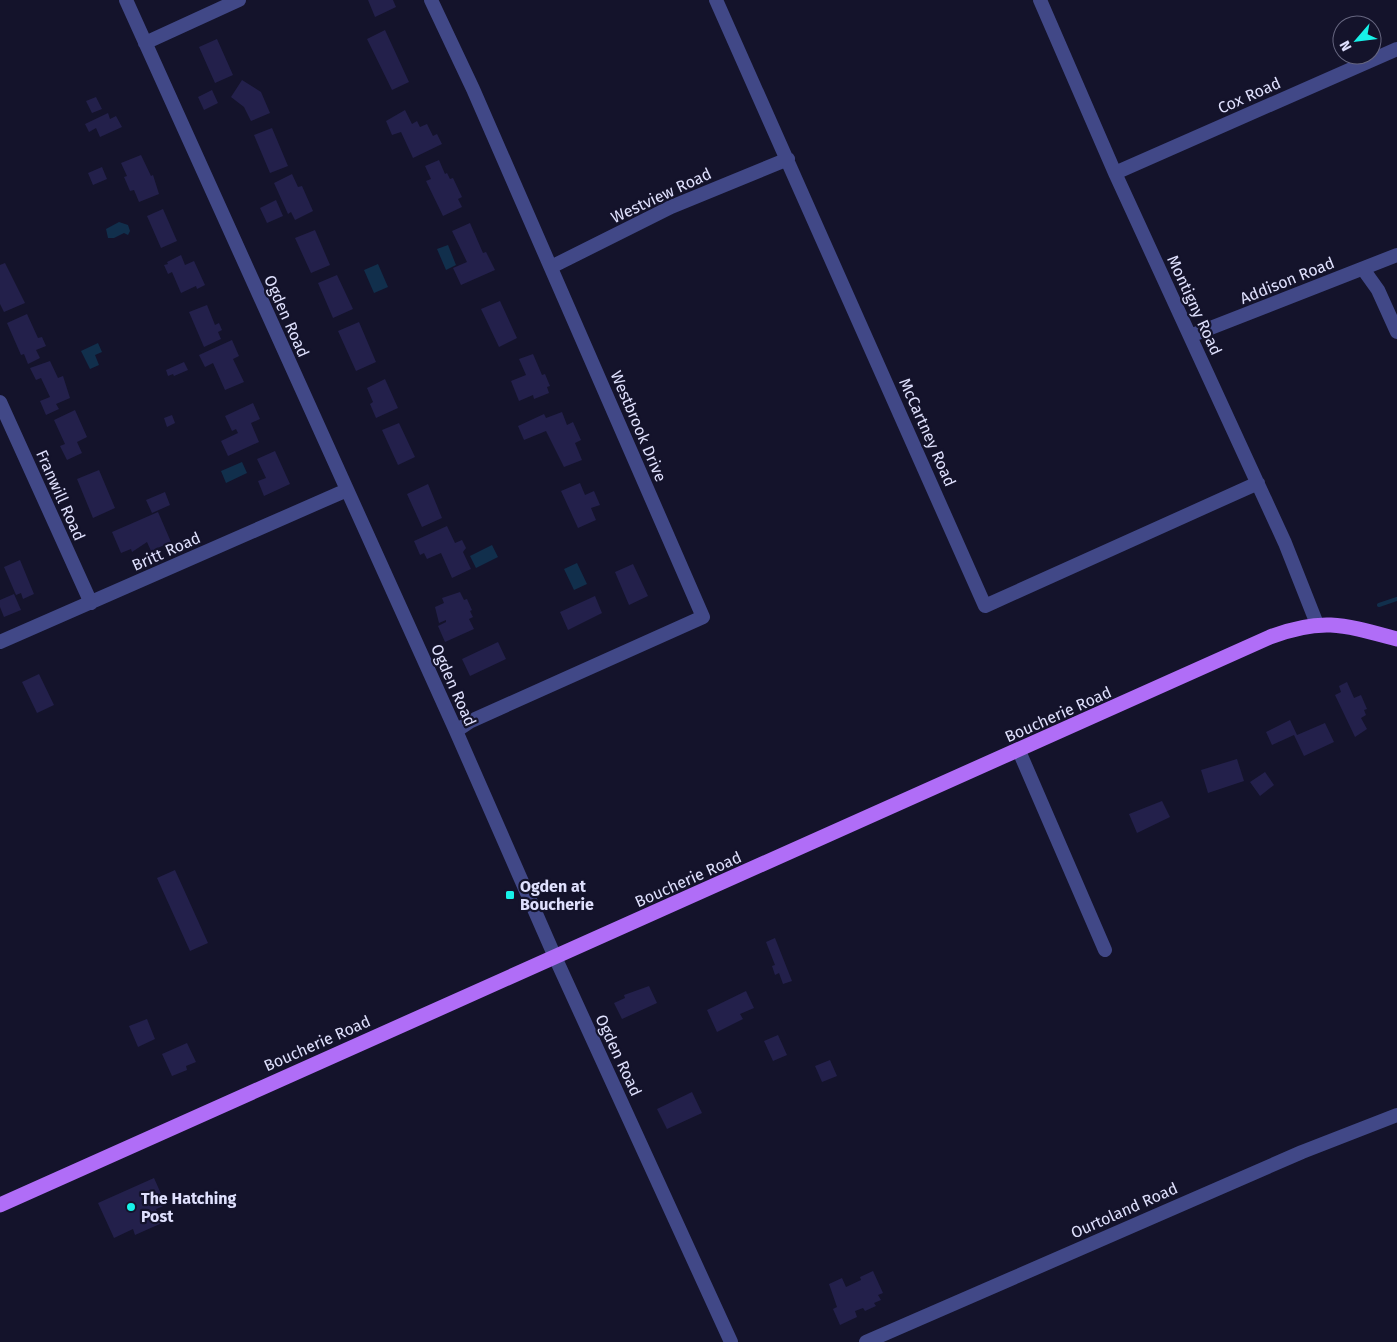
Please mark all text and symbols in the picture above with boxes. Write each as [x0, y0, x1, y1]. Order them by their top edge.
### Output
north arrow [1332, 15, 1382, 65]
text: N [1336, 38, 1356, 54]
street label: Cox Road [1215, 73, 1284, 118]
street label: Westview Road [608, 164, 714, 227]
street label: Montigny Road [1163, 252, 1226, 358]
street label: Addison Road [1237, 253, 1337, 308]
street label: Ogden Road [260, 272, 313, 360]
street label: Westbrook Drive [607, 368, 671, 485]
street label: McCartney Road [895, 375, 960, 489]
street label: Franwill Road [32, 447, 89, 544]
street label: Britt Road [129, 528, 203, 575]
street label: Ogden Road [427, 641, 480, 729]
street label: Boucherie Road [1002, 682, 1114, 746]
street label: Boucherie Road [632, 847, 744, 911]
place label: Ogden at Boucherie [520, 877, 594, 914]
marker: Ogden at Boucherie [504, 889, 516, 901]
street label: Boucherie Road [261, 1011, 373, 1075]
street label: Ogden Road [591, 1011, 646, 1099]
street label: Ourtoland Road [1068, 1178, 1181, 1242]
place label: The Hatching Post [141, 1189, 236, 1226]
marker: The Hatching Post [125, 1201, 137, 1213]

